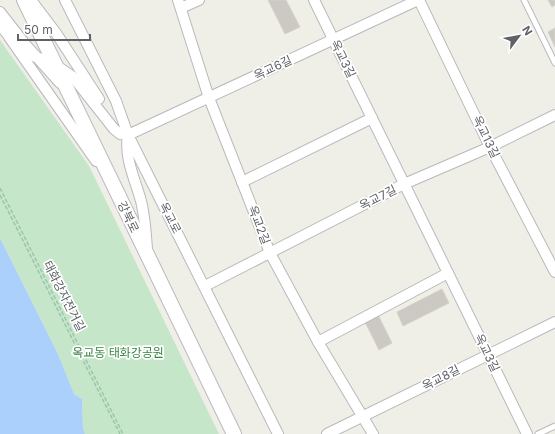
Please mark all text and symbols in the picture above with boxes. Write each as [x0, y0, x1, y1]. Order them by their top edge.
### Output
scale bar [18, 16, 90, 42]
north arrow [499, 16, 539, 56]
text: 50 m [24, 22, 53, 37]
text: N [519, 23, 536, 38]
street label: 옥교3길 [328, 37, 359, 80]
street label: 옥교6길 [251, 52, 294, 83]
street label: 옥교13길 [470, 113, 503, 160]
street label: 옥교7길 [357, 182, 399, 213]
street label: 강북로 [114, 199, 142, 235]
street label: 옥교로 [156, 200, 185, 236]
street label: 옥교2길 [245, 203, 274, 246]
street label: 태화강자전거길 [40, 258, 89, 334]
street label: 옥교3길 [472, 331, 503, 374]
park label: 옥교동 태화강공원 [72, 345, 164, 360]
street label: 옥교8길 [419, 362, 462, 393]

